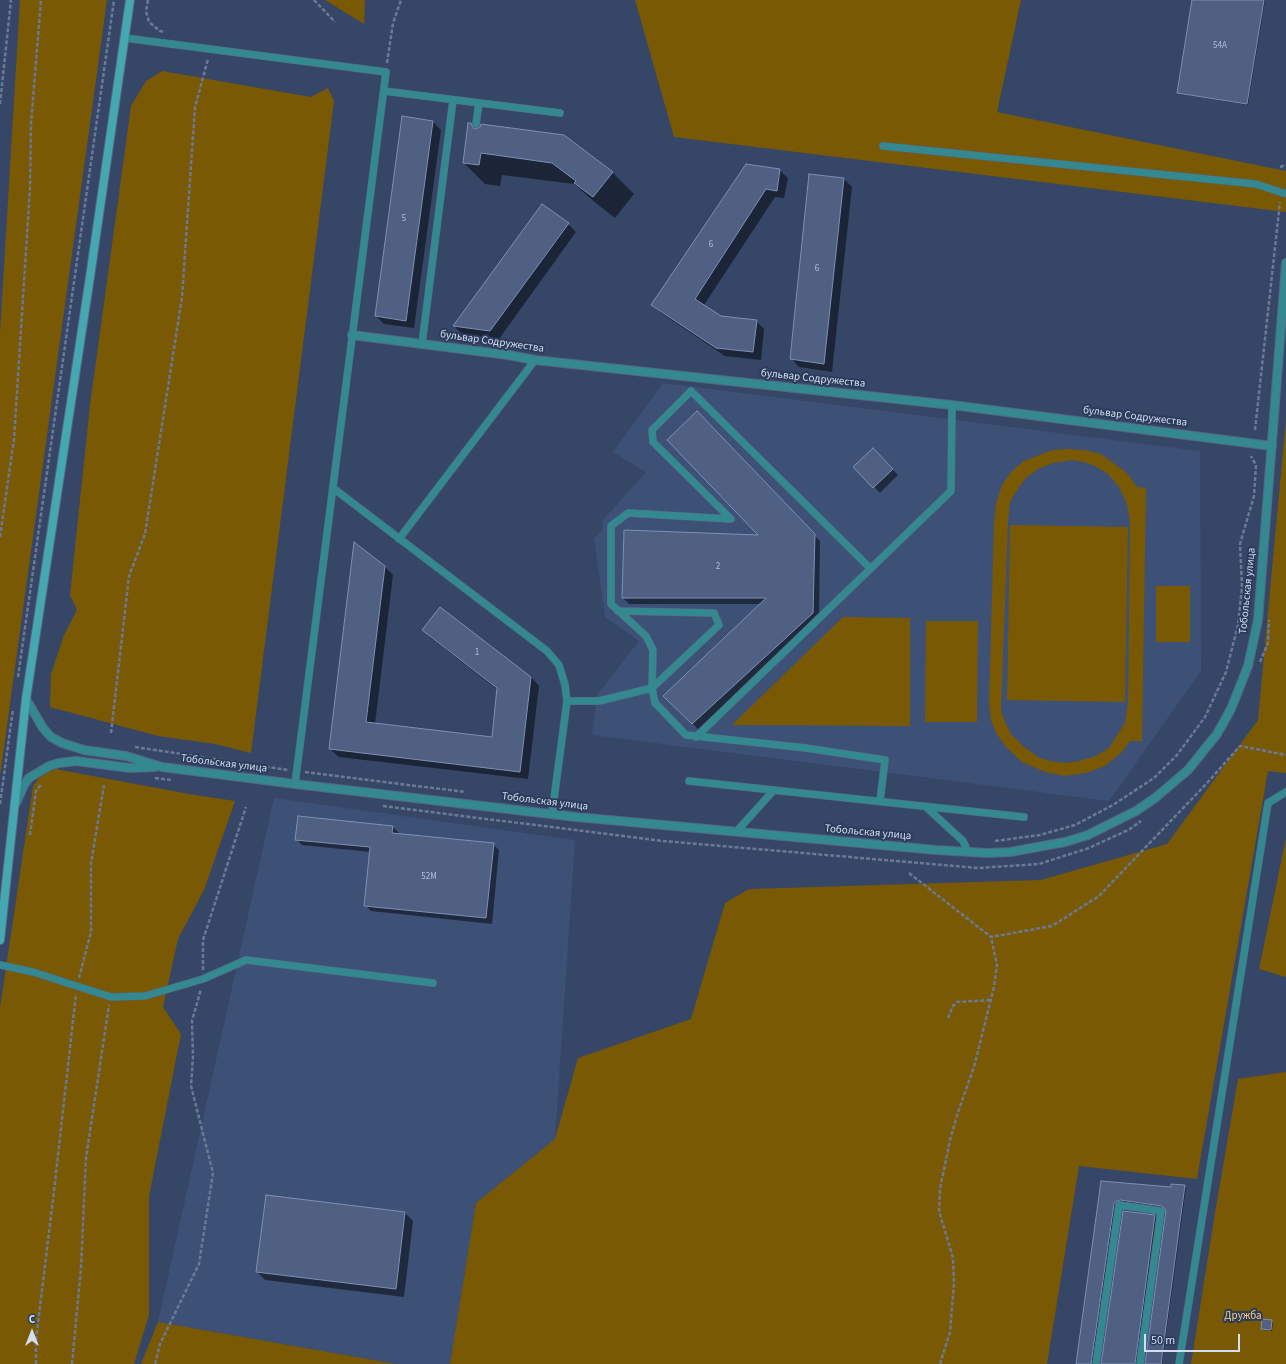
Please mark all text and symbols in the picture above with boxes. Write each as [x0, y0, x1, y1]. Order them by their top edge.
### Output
house number: 54А [1213, 41, 1227, 51]
house number: 5 [402, 214, 406, 224]
house number: 6 [709, 240, 713, 250]
house number: 6 [815, 264, 819, 274]
street label: бульвар Содружества [439, 328, 545, 356]
street label: бульвар Содружества [760, 367, 866, 391]
street label: бульвар Содружества [1082, 404, 1188, 430]
street label: Тобольская улица [1237, 547, 1259, 635]
house number: 2 [716, 562, 720, 572]
house number: 1 [475, 648, 479, 658]
street label: Тобольская улица [180, 752, 268, 776]
street label: Тобольская улица [501, 790, 589, 814]
street label: Тобольская улица [824, 823, 912, 843]
house number: 52М [421, 872, 437, 882]
park label: Дружба [1224, 1310, 1262, 1324]
north arrow [12, 1312, 52, 1352]
text: С [29, 1312, 35, 1327]
scale bar [1146, 1326, 1242, 1352]
text: 50 m [1151, 1332, 1175, 1349]

